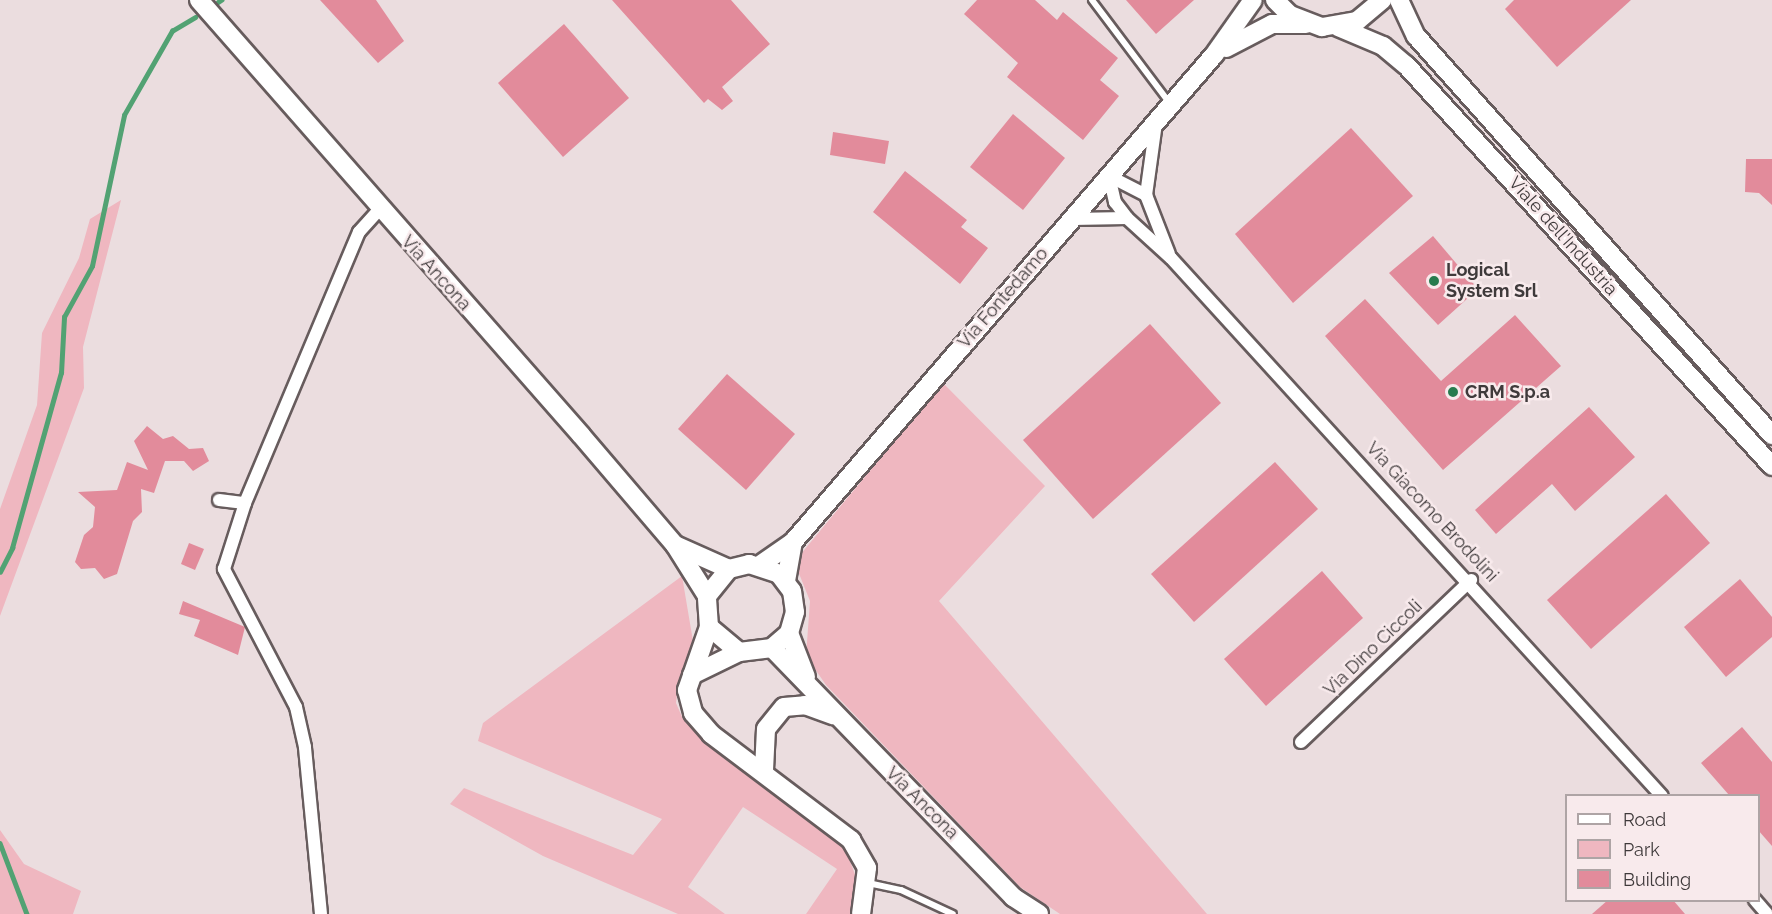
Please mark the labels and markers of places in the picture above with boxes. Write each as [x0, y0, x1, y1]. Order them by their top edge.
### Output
place label: Logical System Srl [1446, 260, 1538, 302]
marker: Logical System Srl [1427, 274, 1441, 288]
place label: CRM S.p.a [1465, 381, 1550, 403]
marker: CRM S.p.a [1446, 385, 1460, 399]

